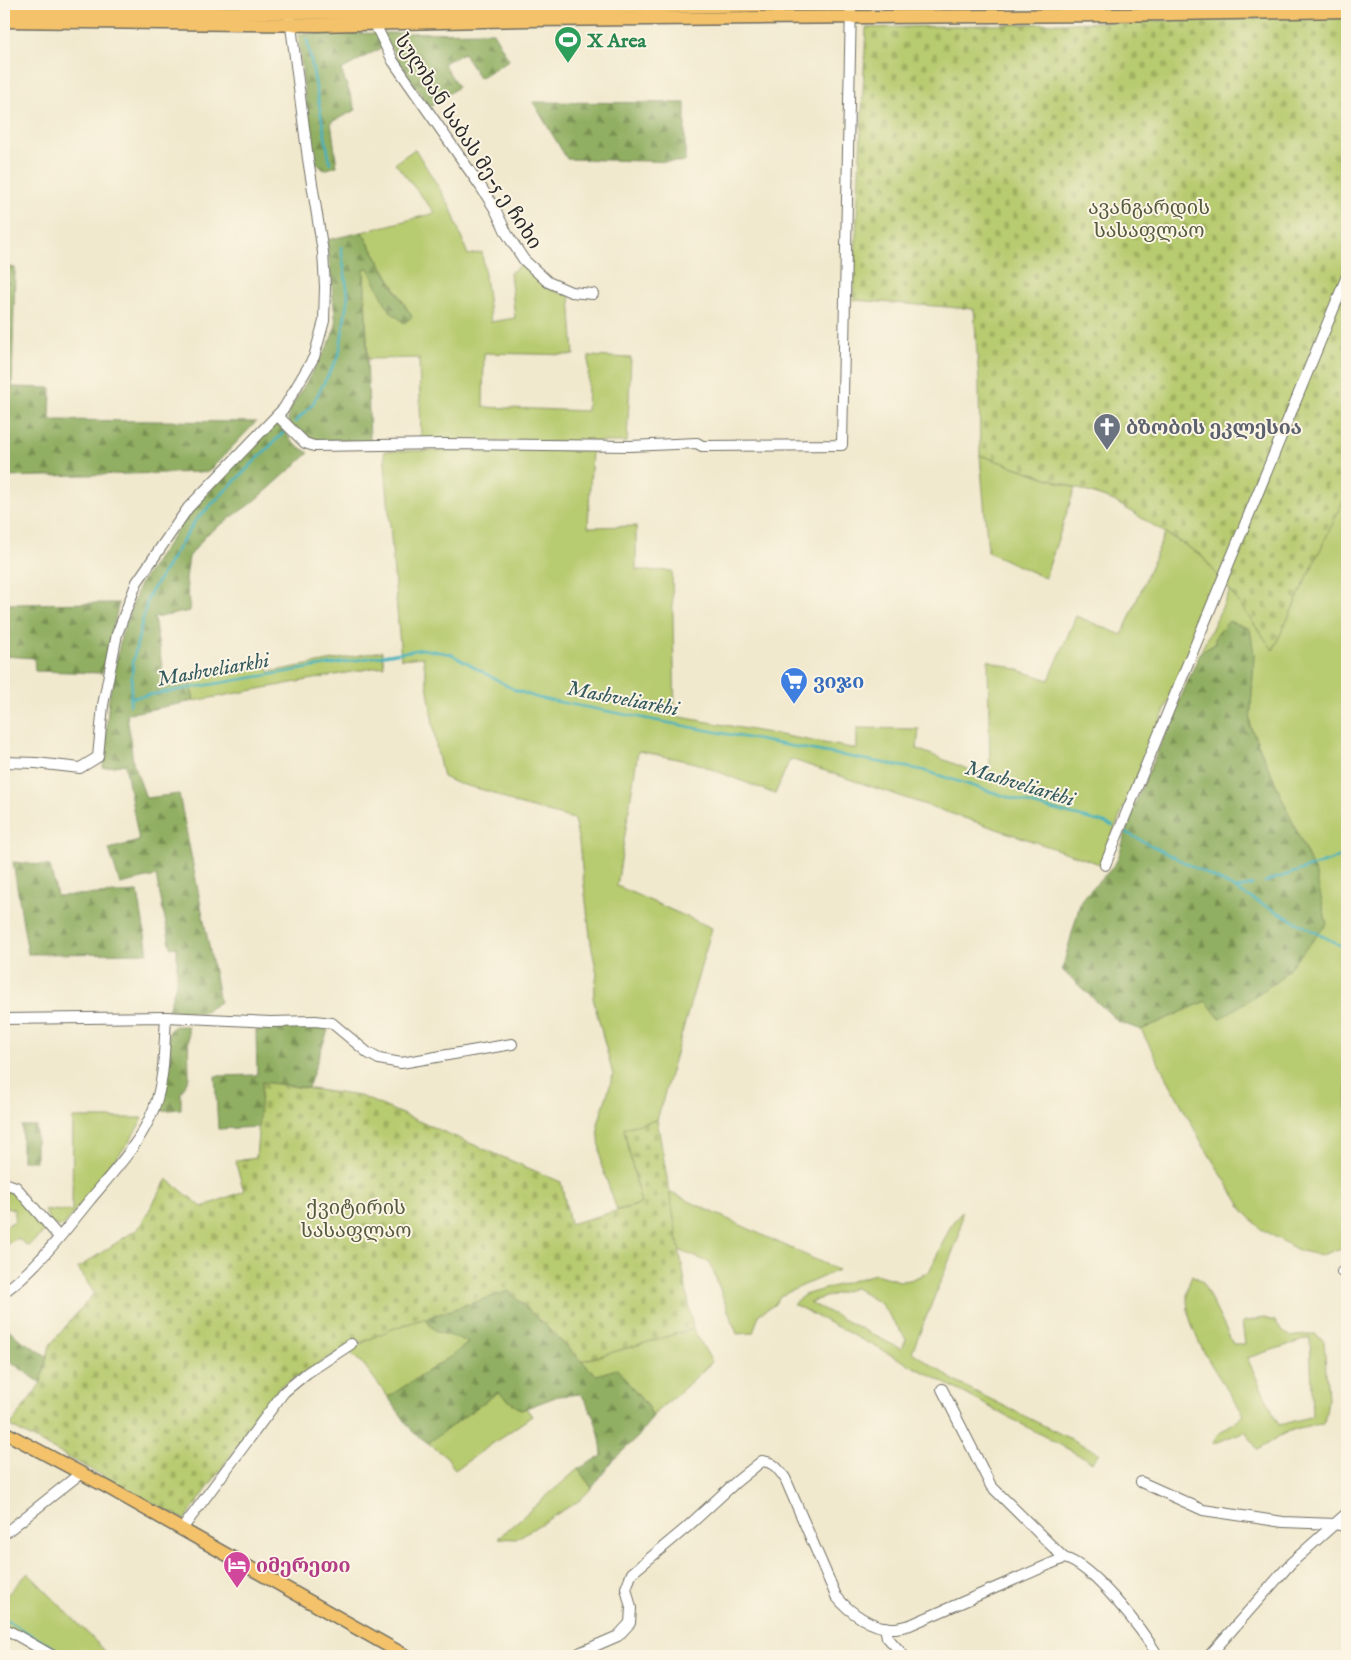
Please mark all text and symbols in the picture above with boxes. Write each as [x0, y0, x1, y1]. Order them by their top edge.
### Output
sports icon: X Area [553, 25, 583, 64]
street label: სულხან საბას მე-5 ე ჩიხი [389, 29, 547, 254]
place label: X Area [586, 29, 647, 54]
park label: ავანგარდის სასაფლაო [1088, 196, 1210, 244]
church icon: ბზობის ეკლესია [1092, 412, 1122, 451]
place label: ბზობის ეკლესია [1126, 416, 1302, 441]
water label: Mashveliarkhi [155, 647, 273, 694]
supermarket icon: ვიჯი [779, 666, 809, 705]
place label: ვიჯი [813, 670, 864, 695]
water label: Mashveliarkhi [565, 675, 683, 724]
water label: Mashveliarkhi [962, 755, 1079, 814]
park label: ქვიტირის სასაფლაო [301, 1196, 411, 1244]
hotel icon: იმერეთი [222, 1550, 252, 1589]
place label: იმერეთი [256, 1554, 351, 1579]

